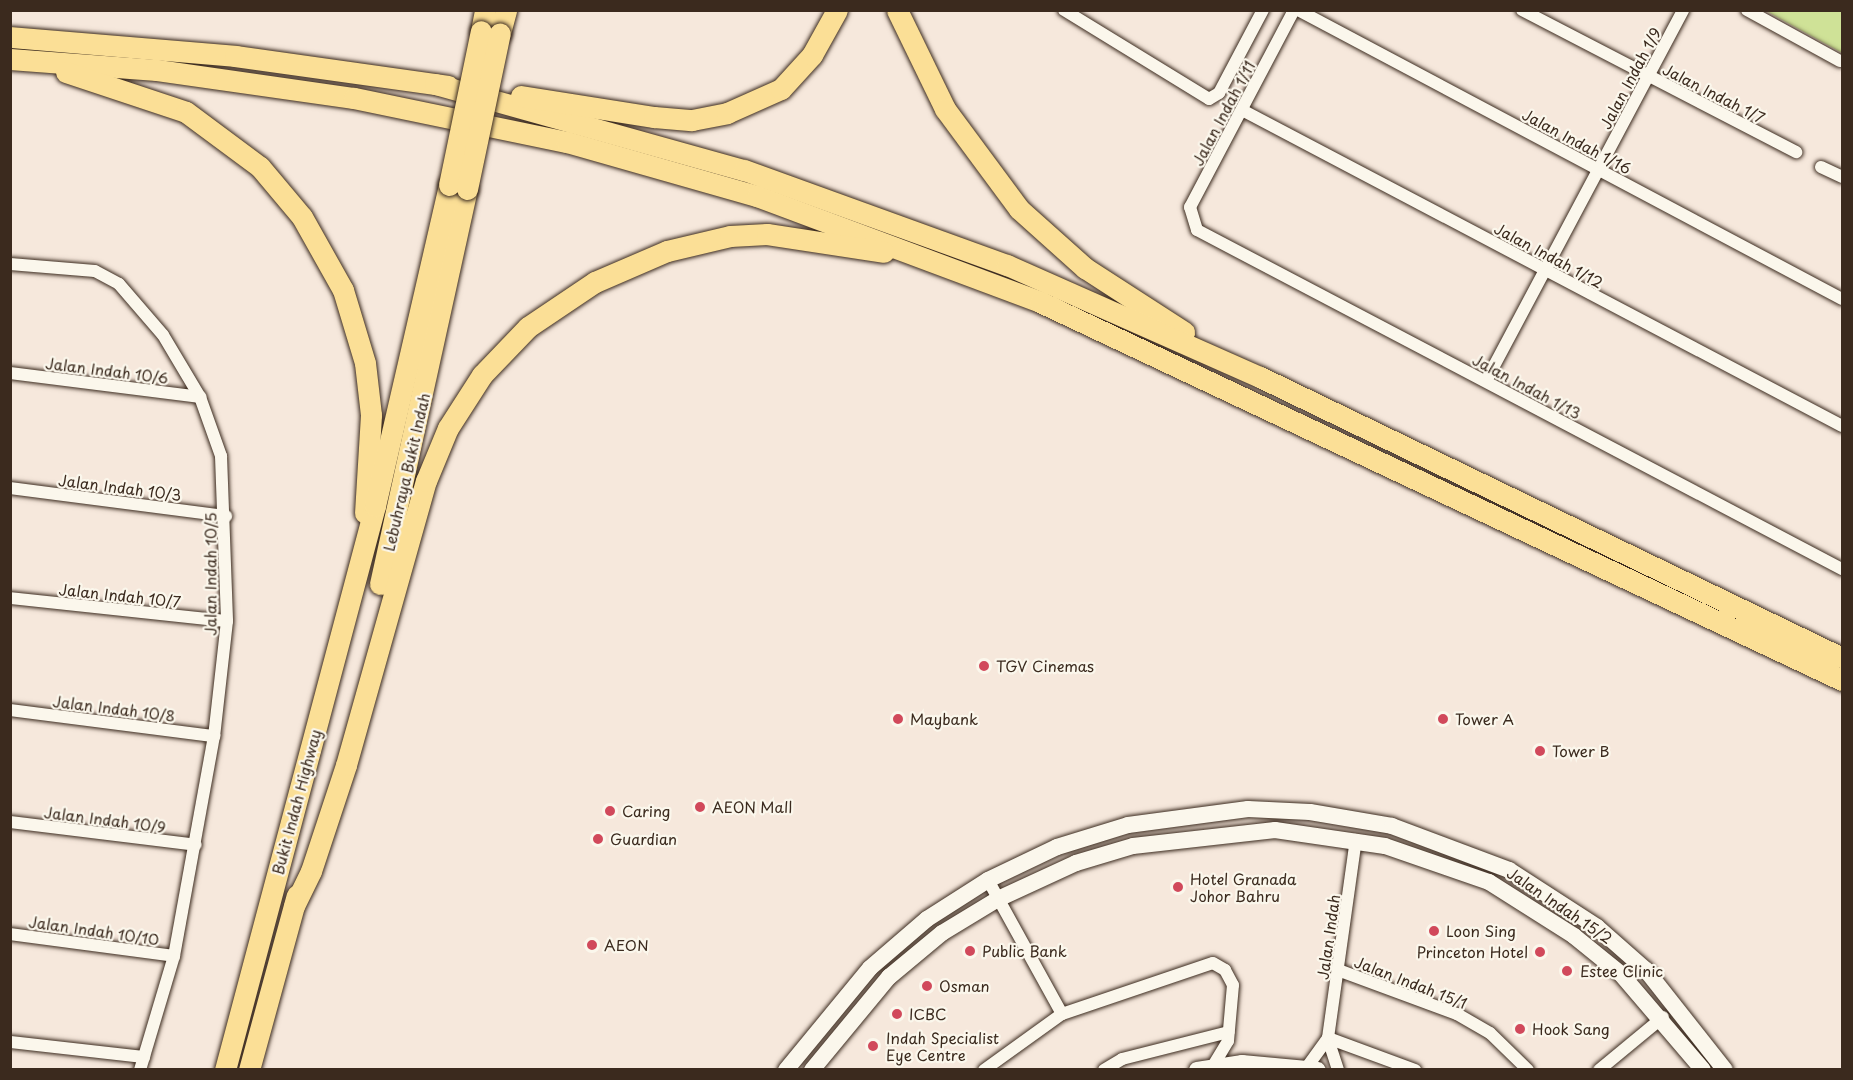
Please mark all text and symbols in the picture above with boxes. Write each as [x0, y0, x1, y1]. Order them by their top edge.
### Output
street label: Jalan Indah 1/9 [1596, 24, 1664, 132]
street label: Jalan Indah 1/11 [1188, 57, 1258, 169]
street label: Jalan Indah 1/7 [1660, 59, 1768, 127]
street label: Jalan Indah 1/16 [1519, 105, 1635, 177]
street label: Jalan Indah 1/12 [1491, 219, 1607, 291]
street label: Jalan Indah 1/13 [1470, 350, 1584, 422]
street label: Jalan Indah 10/6 [44, 353, 170, 387]
street label: Lebuhraya Bukit Indah [379, 389, 433, 555]
street label: Jalan Indah 10/3 [57, 470, 183, 504]
street label: Jalan Indah 10/5 [201, 512, 219, 636]
street label: Jalan Indah 10/7 [58, 580, 182, 610]
place label: TGV Cinemas [996, 657, 1095, 675]
marker: TGV Cinemas [977, 659, 991, 673]
street label: Jalan Indah 10/8 [51, 692, 177, 724]
place label: Maybank [910, 710, 978, 728]
place label: Tower A [1455, 710, 1513, 728]
marker: Maybank [891, 712, 905, 726]
marker: Tower A [1436, 712, 1450, 726]
street label: Bukit Indah Highway [268, 727, 324, 877]
place label: Tower B [1552, 742, 1609, 760]
marker: Tower B [1533, 744, 1547, 758]
place label: AEON Mall [712, 798, 793, 816]
marker: AEON Mall [693, 800, 707, 814]
place label: Caring [622, 802, 671, 820]
street label: Jalan Indah 10/9 [43, 803, 167, 835]
marker: Caring [603, 804, 617, 818]
place label: Guardian [610, 830, 677, 848]
marker: Guardian [591, 832, 605, 846]
street label: Jalan Indah 15/2 [1504, 863, 1616, 947]
place label: Hotel Granada Johor Bahru [1190, 869, 1297, 904]
marker: Hotel Granada Johor Bahru [1171, 880, 1185, 894]
street label: Jalan Indah [1313, 893, 1343, 981]
street label: Jalan Indah 10/10 [27, 912, 161, 948]
place label: Loon Sing [1446, 922, 1516, 940]
marker: Loon Sing [1427, 924, 1441, 938]
place label: AEON [604, 936, 649, 954]
marker: AEON [585, 938, 599, 952]
place label: Public Bank [982, 942, 1067, 960]
place label: Princeton Hotel [1417, 943, 1528, 961]
marker: Public Bank [963, 944, 977, 958]
marker: Princeton Hotel [1533, 945, 1547, 959]
street label: Jalan Indah 15/1 [1352, 952, 1470, 1012]
marker: Estee Clinic [1558, 962, 1576, 980]
place label: Estee Clinic [1580, 962, 1664, 980]
place label: Osman [939, 977, 990, 995]
marker: Osman [920, 979, 934, 993]
place label: ICBC [909, 1005, 946, 1023]
marker: ICBC [890, 1007, 904, 1021]
place label: Hook Sang [1532, 1020, 1610, 1038]
marker: Hook Sang [1513, 1022, 1527, 1036]
place label: Indah Specialist Eye Centre [886, 1028, 1000, 1063]
marker: Indah Specialist Eye Centre [864, 1037, 882, 1055]

